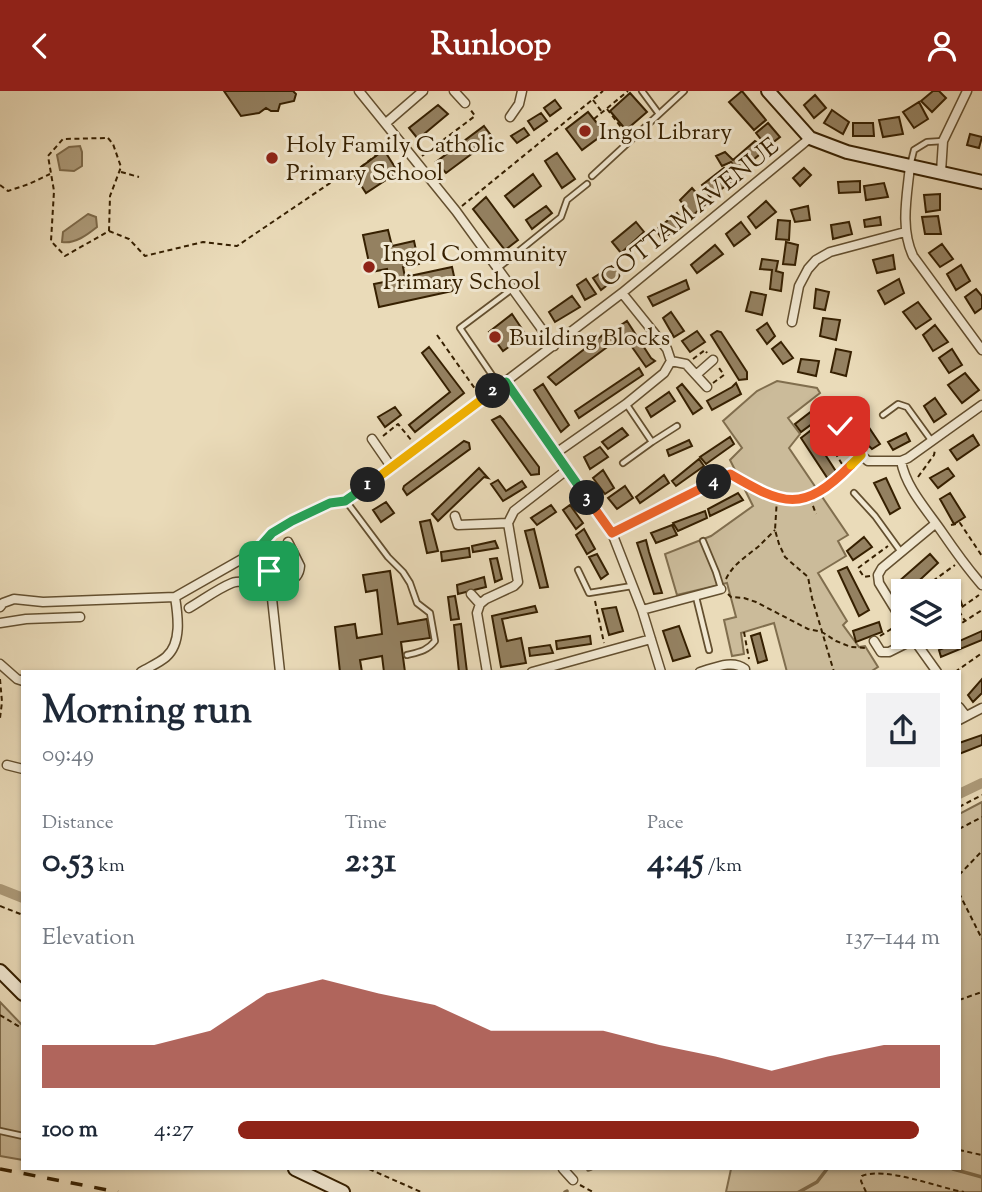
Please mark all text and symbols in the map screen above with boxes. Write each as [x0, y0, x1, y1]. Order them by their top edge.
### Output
text: Runloop [431, 23, 551, 69]
icon: back [21, 27, 59, 65]
icon: person [923, 27, 961, 65]
place label: Ingol Library [599, 116, 732, 150]
marker: Ingol Library [577, 123, 593, 139]
place label: Holy Family Catholic Primary School [286, 129, 505, 191]
street label: COTTAM AVENUE [594, 130, 787, 296]
marker: Holy Family Catholic Primary School [264, 150, 280, 166]
place label: Ingol Community Primary School [383, 238, 567, 300]
marker: Ingol Community Primary School [361, 259, 377, 275]
place label: Building Blocks [509, 322, 670, 356]
marker: Building Blocks [487, 329, 503, 345]
pin: 2 [476, 373, 510, 409]
text: 2 [488, 377, 497, 404]
pin [810, 396, 870, 456]
icon: check [821, 407, 859, 445]
pin: 4 [696, 465, 732, 499]
pin: 1 [350, 467, 386, 503]
text: 4 [709, 468, 718, 495]
text: 1 [364, 471, 371, 498]
pin: 3 [570, 481, 604, 515]
text: 3 [583, 484, 590, 511]
pin [239, 541, 299, 601]
icon: arrive [250, 552, 288, 590]
map controls [891, 579, 961, 649]
button: layers [891, 579, 961, 649]
text: Morning run [42, 686, 252, 740]
button: share [866, 693, 940, 767]
text: 09:49 [42, 739, 94, 772]
text: Distance [42, 810, 114, 837]
text: Time [345, 810, 387, 837]
text: Pace [647, 810, 684, 837]
text: 0.53 [42, 837, 95, 888]
text: 2:31 [345, 837, 396, 888]
text: 4:45 [647, 837, 704, 888]
text: km [95, 853, 125, 880]
text: /km [704, 853, 742, 880]
text: Elevation [42, 922, 135, 955]
text: 137–144 m [846, 922, 940, 955]
text: 100 m [42, 1114, 98, 1147]
text: 4:27 [154, 1114, 194, 1147]

